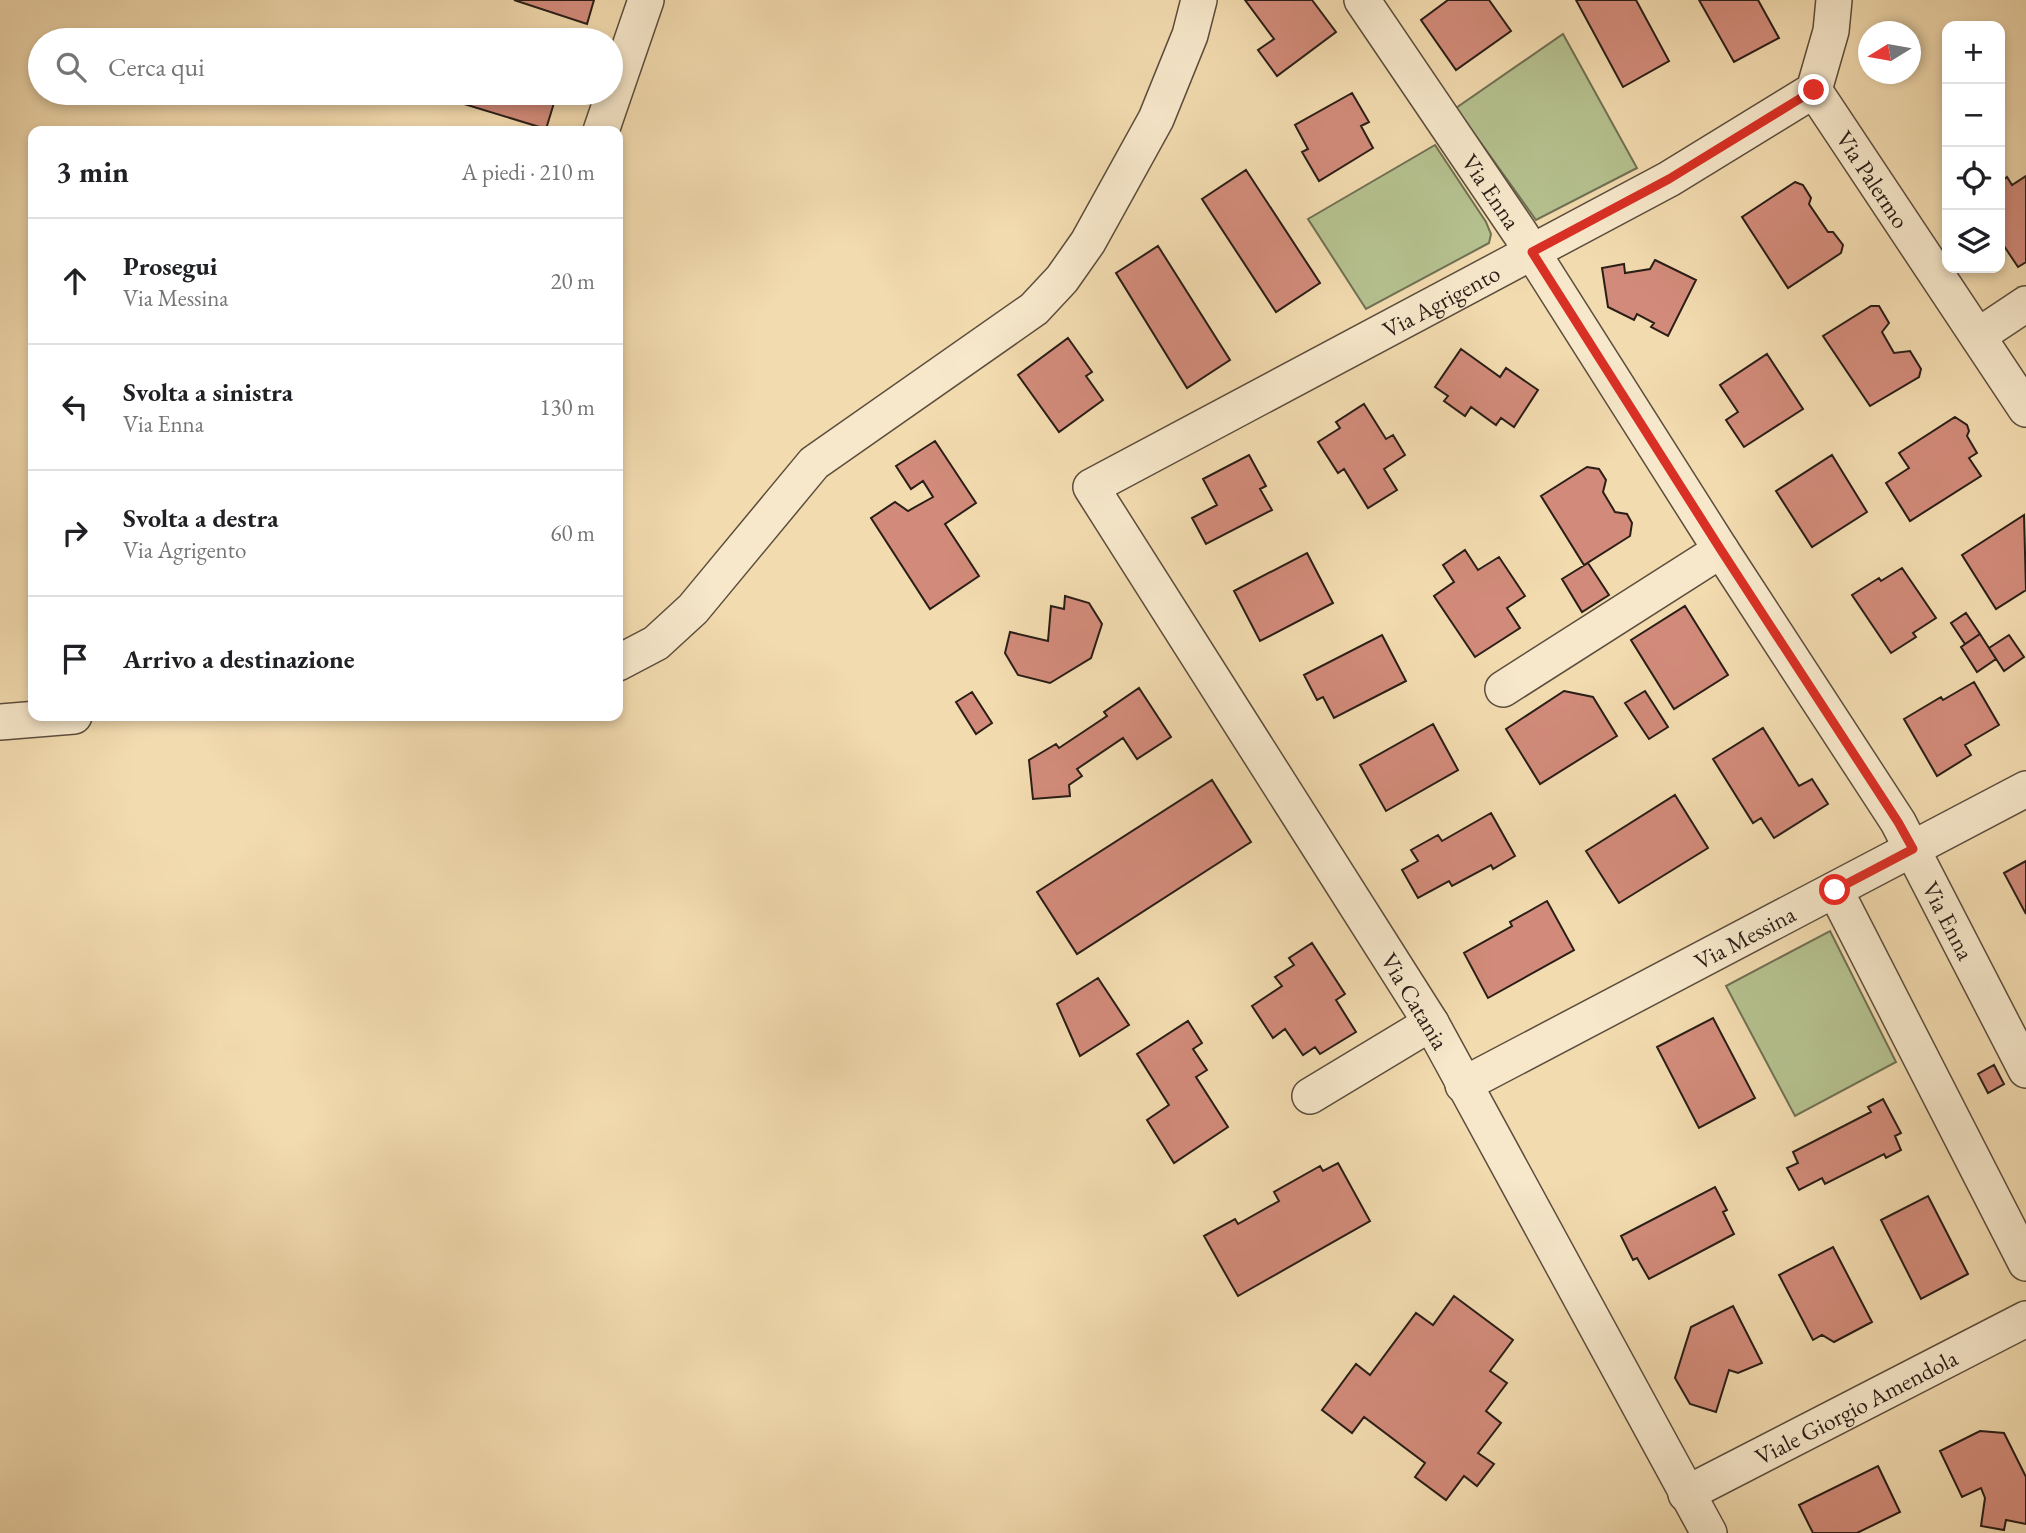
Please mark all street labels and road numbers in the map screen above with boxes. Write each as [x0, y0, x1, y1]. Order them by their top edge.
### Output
street label: Via Palermo [1830, 124, 1917, 234]
street label: Via Enna [1455, 148, 1528, 235]
street label: Via Agrigento [1377, 257, 1505, 345]
street label: Via Enna [1916, 876, 1982, 965]
street label: Via Messina [1689, 897, 1801, 976]
street label: Via Catania [1374, 947, 1456, 1056]
street label: Viale Giorgio Amendola [1749, 1341, 1963, 1472]

